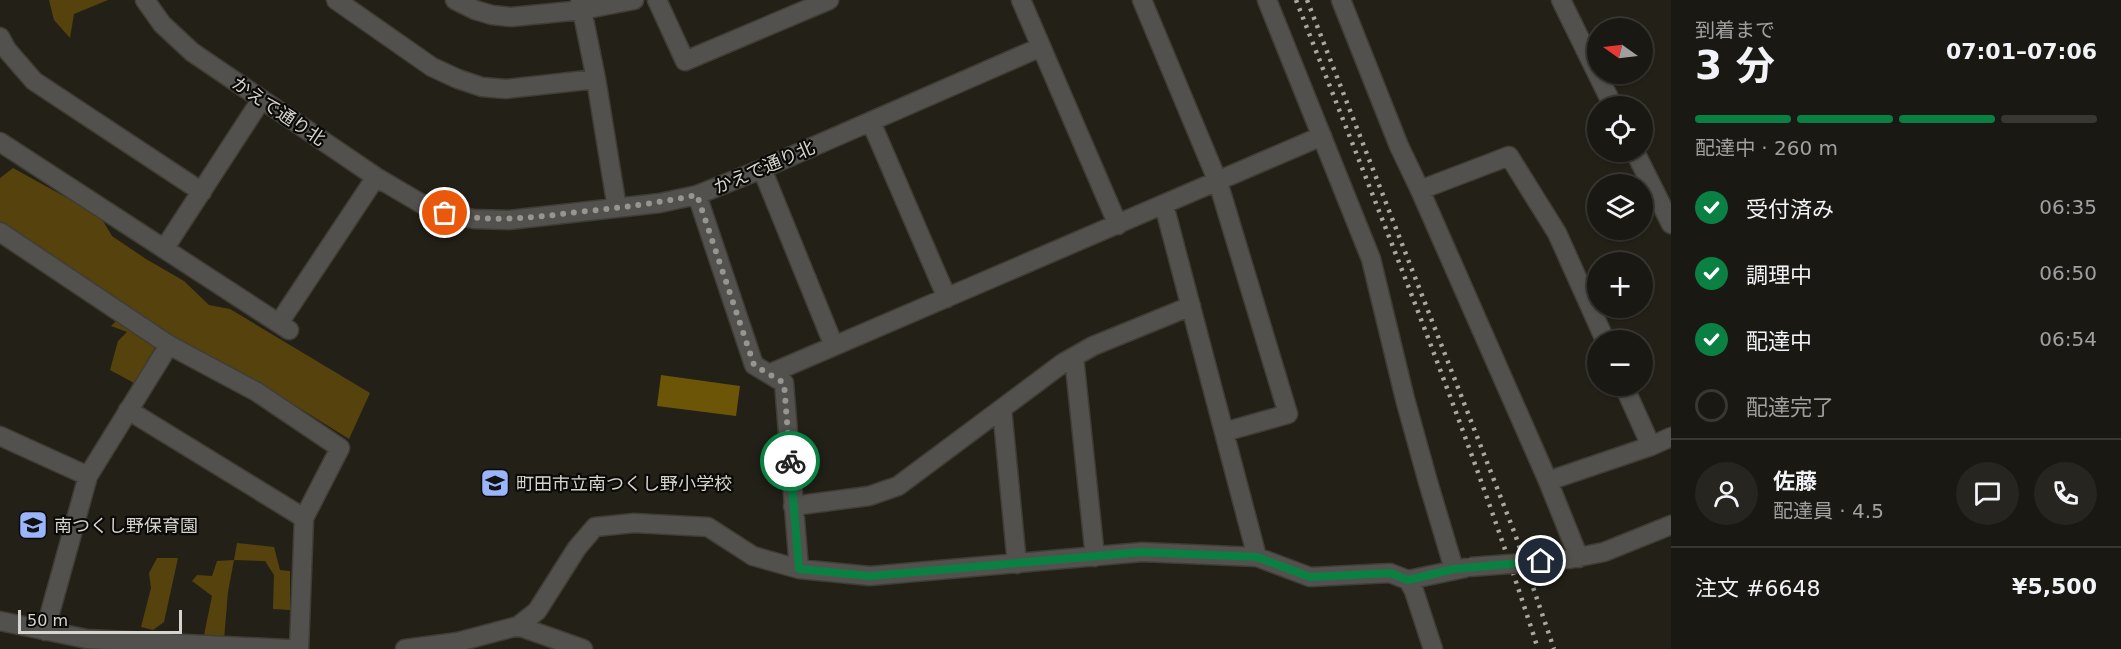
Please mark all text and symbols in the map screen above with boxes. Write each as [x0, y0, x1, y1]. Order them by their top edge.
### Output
north arrow [1587, 18, 1653, 84]
map controls [1587, 18, 1653, 396]
text: 到着まで [1695, 18, 1775, 42]
text: 07:01–07:06 [1946, 39, 2097, 64]
text: 3 分 [1695, 43, 1775, 88]
street label: かえで通り北 [229, 72, 329, 150]
button: locate [1587, 96, 1653, 162]
street label: かえで通り北 [710, 136, 818, 198]
text: 配達中 · 260 m [1695, 136, 1838, 160]
button: layers [1587, 174, 1653, 240]
pin [419, 187, 470, 238]
icon: check [1695, 191, 1728, 224]
text: 06:35 [2039, 195, 2097, 219]
icon: bag [428, 196, 461, 229]
text: 受付済み [1746, 197, 1834, 222]
button: + [1587, 252, 1653, 318]
icon: check [1695, 257, 1728, 290]
text: 06:50 [2039, 261, 2097, 285]
text: 調理中 [1746, 263, 1812, 288]
icon: check [1695, 323, 1728, 356]
text: 06:54 [2039, 327, 2097, 351]
text: 配達中 [1746, 329, 1812, 354]
button: − [1587, 330, 1653, 396]
text: 配達完了 [1746, 395, 1834, 420]
courier [760, 431, 820, 491]
icon: bike [774, 445, 807, 478]
button: person [1695, 462, 1758, 525]
button: chat [1956, 462, 2019, 525]
button: phone [2034, 462, 2097, 525]
school or university icon: 町田市立南つくし野小学校 [479, 467, 511, 499]
text: 佐藤 [1773, 469, 1817, 494]
place label: 町田市立南つくし野小学校 [516, 473, 732, 494]
text: 配達員 · 4.5 [1773, 499, 1884, 523]
school or university icon: 南つくし野保育園 [17, 509, 49, 541]
place label: 南つくし野保育園 [54, 515, 198, 536]
pin [1515, 535, 1566, 586]
icon: home [1524, 544, 1557, 577]
text: ¥5,500 [2012, 574, 2097, 599]
text: 注文 #6648 [1695, 576, 1820, 601]
scale bar [18, 607, 182, 634]
text: 50 m [27, 611, 68, 630]

